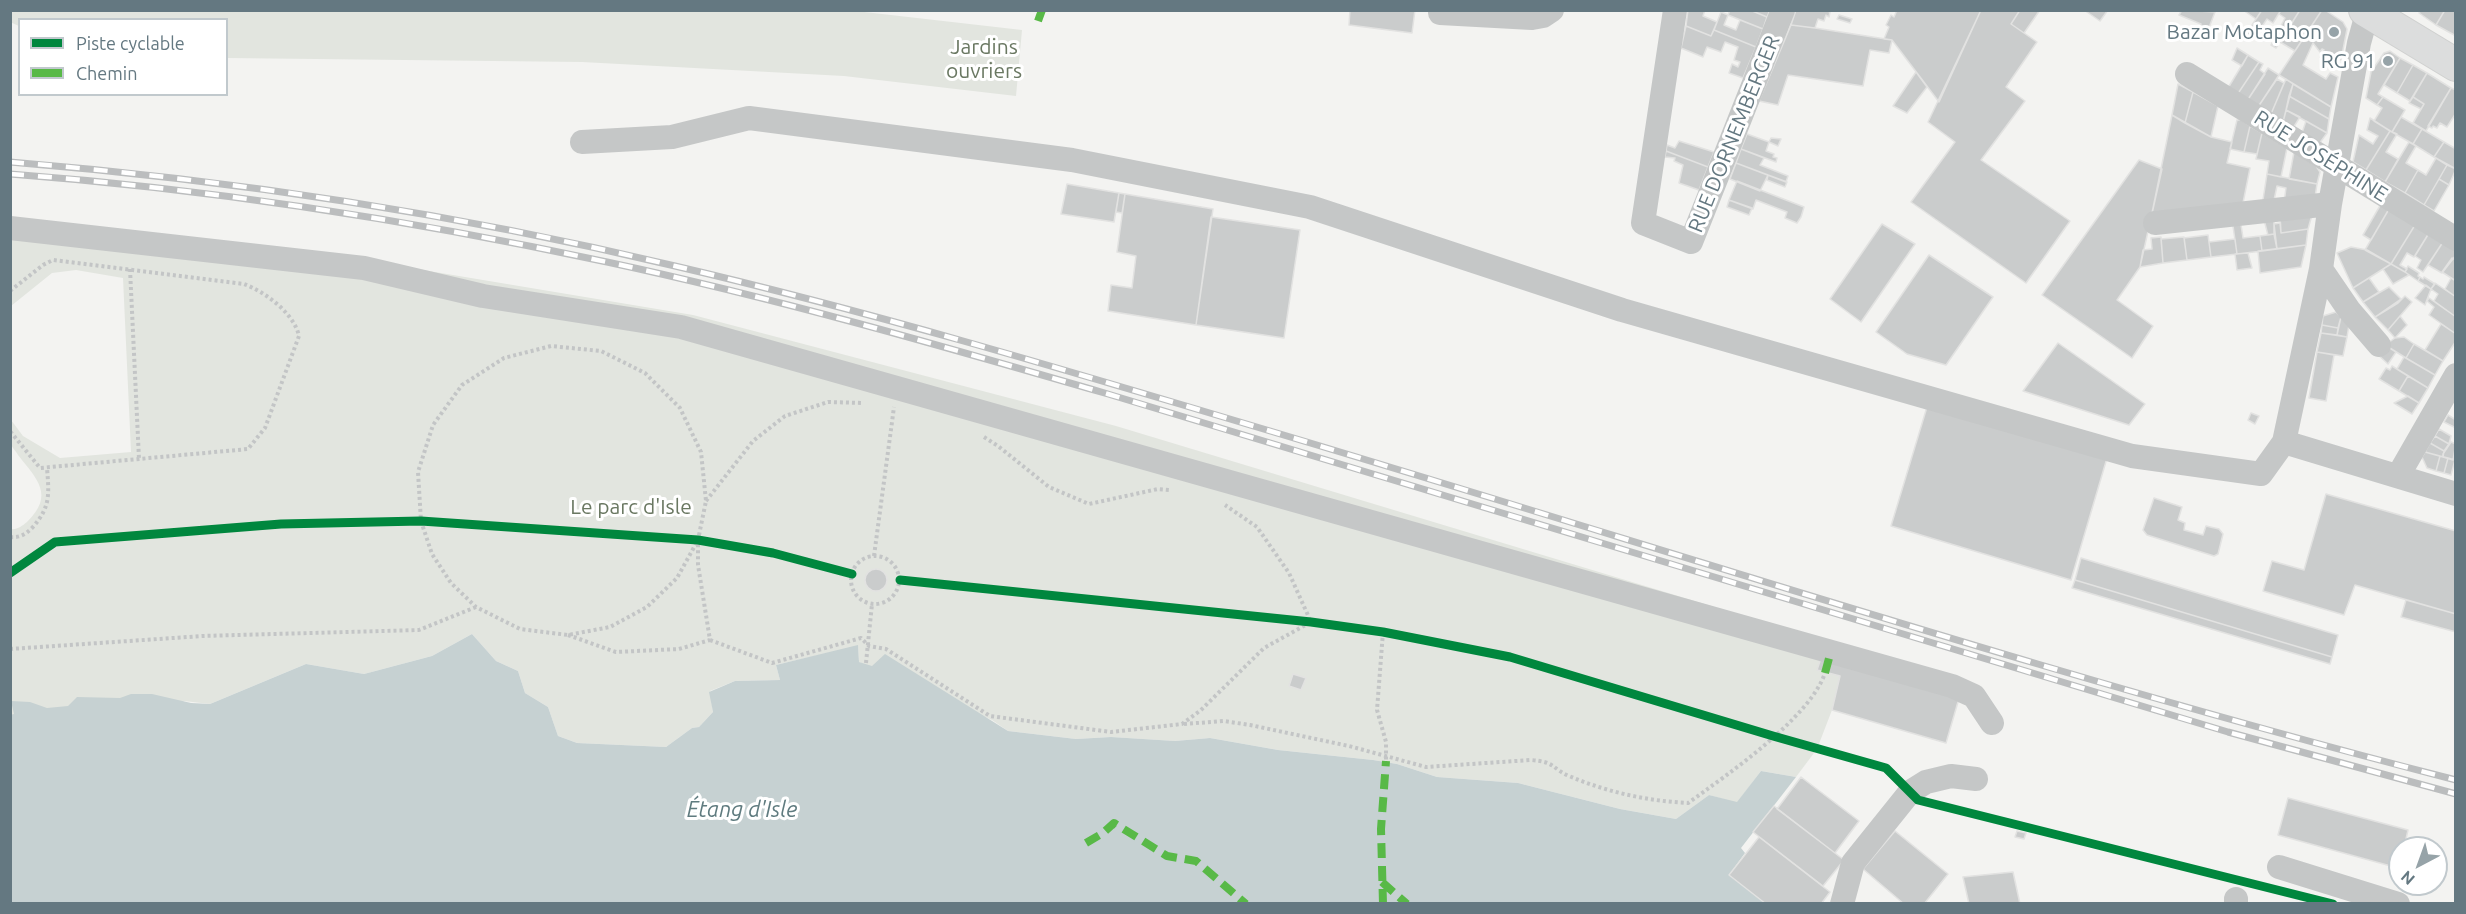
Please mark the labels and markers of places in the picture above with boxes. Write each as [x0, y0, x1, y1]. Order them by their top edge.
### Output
place label: Bazar Motaphon [2167, 19, 2322, 45]
marker: Bazar Motaphon [2327, 25, 2341, 39]
place label: RG 91 [2321, 48, 2376, 74]
marker: RG 91 [2381, 54, 2395, 68]

